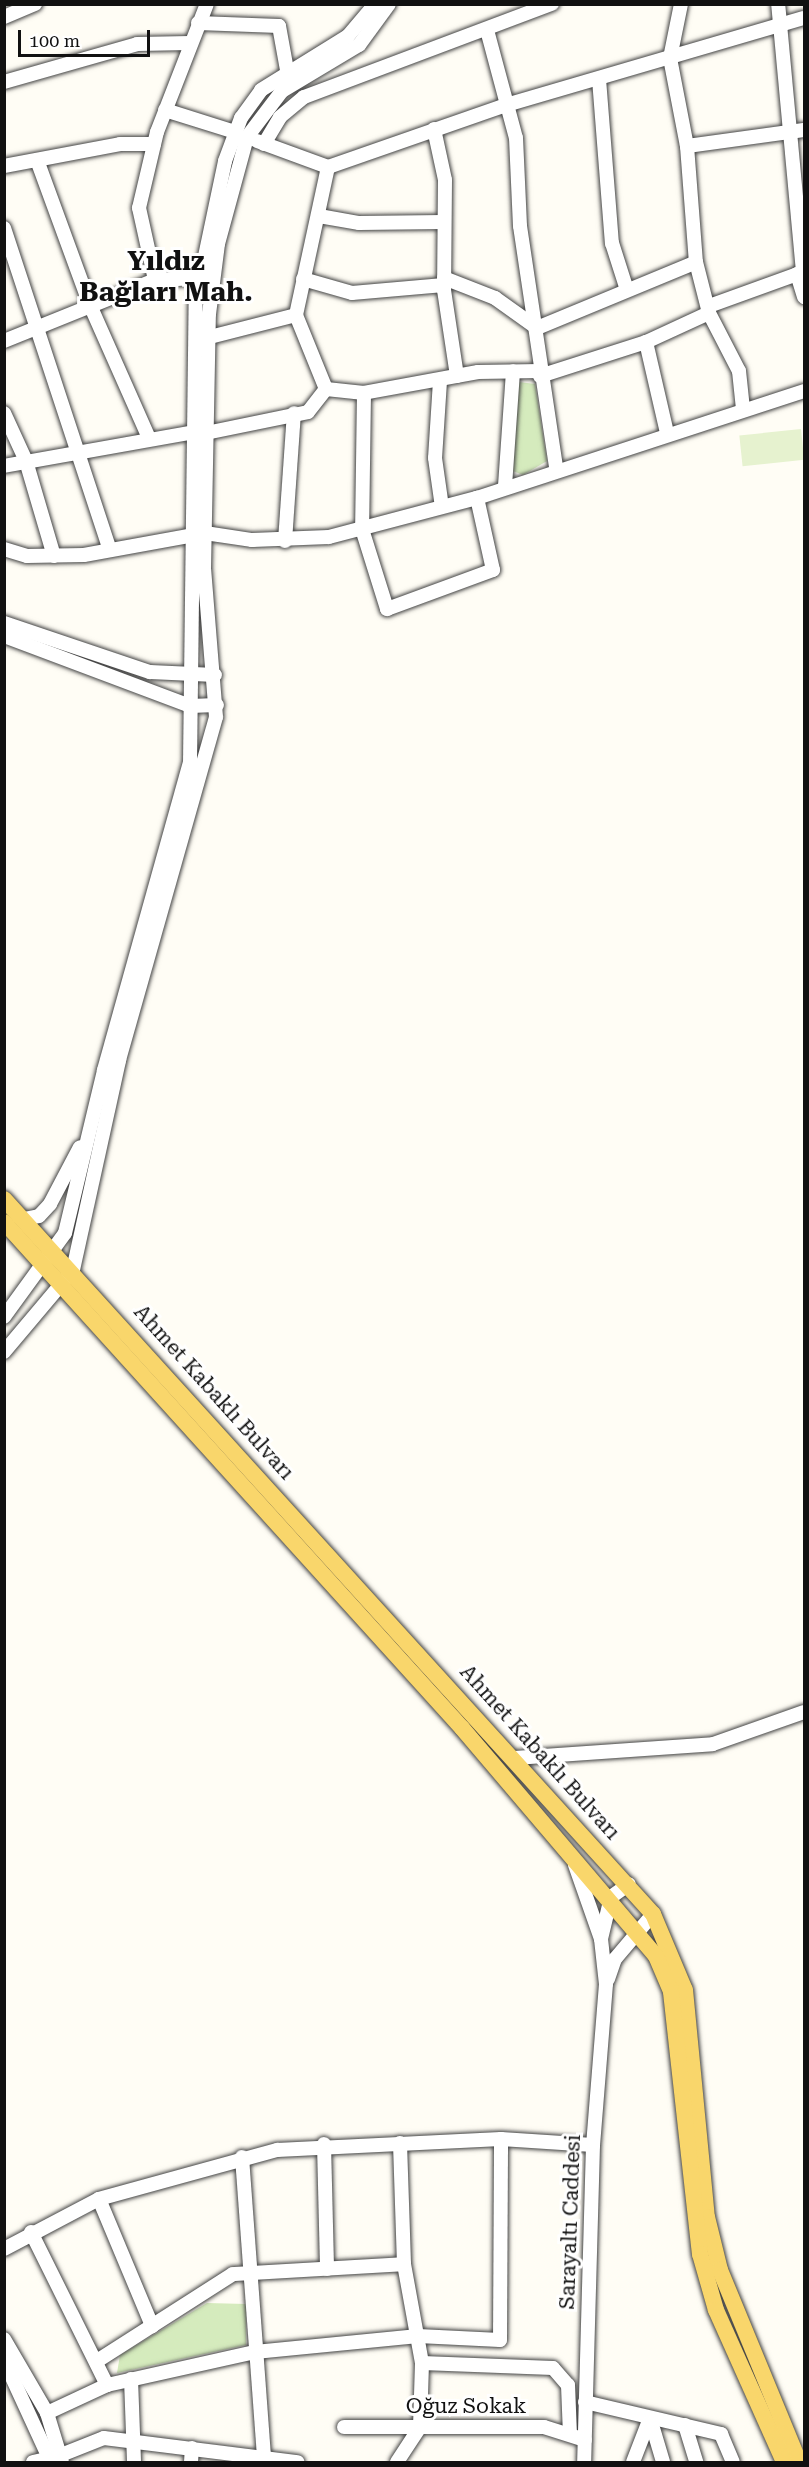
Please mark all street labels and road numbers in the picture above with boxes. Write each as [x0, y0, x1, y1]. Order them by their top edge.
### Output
street label: Ahmet Kabaklı Bulvarı [129, 1299, 299, 1485]
street label: Ahmet Kabaklı Bulvarı [455, 1659, 625, 1845]
street label: Sarayaltı Caddesi [554, 2134, 586, 2310]
street label: Oğuz Sokak [406, 2393, 526, 2419]

